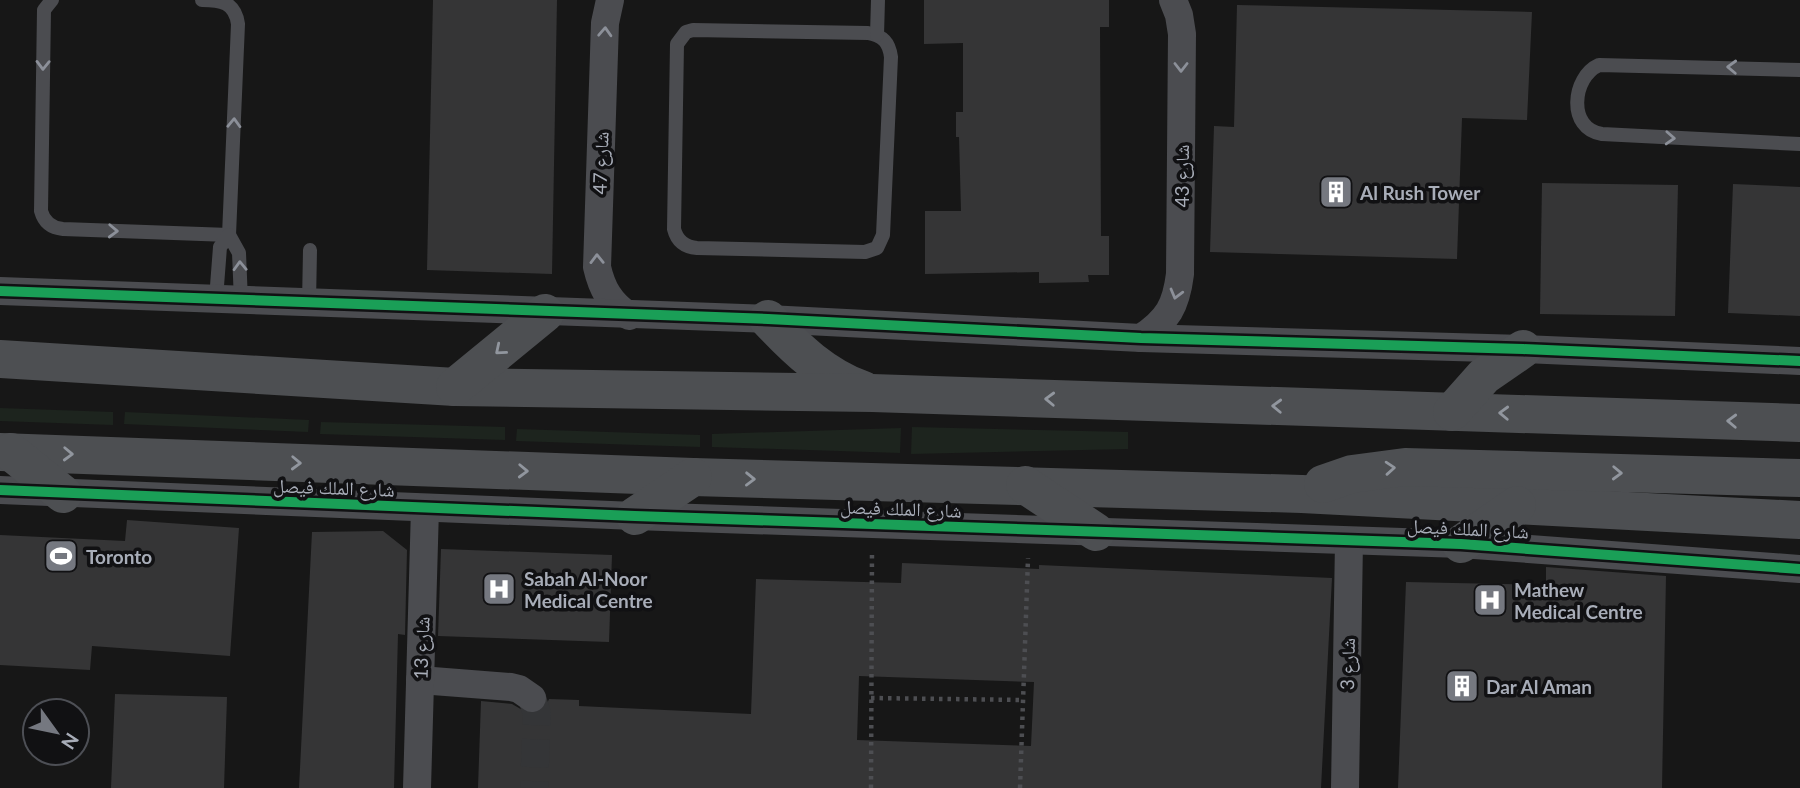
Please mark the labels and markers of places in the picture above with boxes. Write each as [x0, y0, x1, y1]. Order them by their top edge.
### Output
building icon: Al Rush Tower [1317, 173, 1355, 211]
place label: Al Rush Tower [1359, 181, 1481, 204]
sports icon: Toronto [42, 537, 80, 575]
place label: Toronto [86, 545, 152, 568]
place label: Sabah Al-Noor Medical Centre [524, 567, 653, 612]
hospital icon: Sabah Al-Noor Medical Centre [480, 570, 518, 608]
place label: Mathew Medical Centre [1514, 578, 1643, 623]
hospital icon: Mathew Medical Centre [1471, 581, 1509, 619]
building icon: Dar Al Aman [1443, 667, 1481, 705]
place label: Dar Al Aman [1486, 675, 1592, 698]

